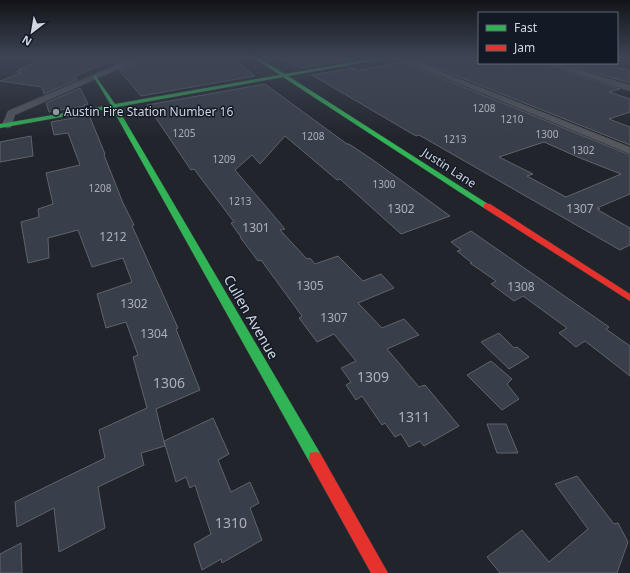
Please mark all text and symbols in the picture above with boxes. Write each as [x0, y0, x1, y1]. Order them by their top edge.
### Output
north arrow [12, 12, 52, 52]
legend [478, 12, 618, 64]
text: Fast [514, 19, 538, 36]
text: N [19, 32, 34, 50]
text: Jam [513, 39, 535, 56]
house number: 1208 [473, 101, 496, 115]
place label: Austin Fire Station Number 16 [64, 103, 233, 120]
marker: Austin Fire Station Number 16 [51, 107, 61, 117]
house number: 1210 [501, 112, 524, 126]
house number: 1205 [173, 126, 196, 140]
house number: 1300 [536, 127, 559, 141]
house number: 1208 [302, 129, 325, 143]
house number: 1213 [444, 132, 467, 146]
street label: Justin Lane [418, 143, 480, 192]
house number: 1302 [572, 143, 595, 157]
house number: 1209 [213, 152, 236, 166]
house number: 1300 [373, 177, 396, 191]
house number: 1208 [89, 181, 112, 195]
house number: 1213 [229, 194, 252, 208]
house number: 1302 [387, 200, 415, 217]
house number: 1307 [566, 200, 594, 217]
house number: 1301 [242, 219, 270, 236]
house number: 1212 [99, 228, 127, 245]
street label: Cullen Avenue [220, 271, 283, 362]
house number: 1305 [296, 277, 324, 294]
house number: 1308 [507, 278, 535, 295]
house number: 1302 [120, 295, 148, 312]
house number: 1307 [320, 309, 348, 326]
house number: 1304 [140, 325, 168, 342]
house number: 1309 [357, 367, 389, 386]
house number: 1306 [153, 373, 185, 392]
house number: 1311 [398, 407, 430, 426]
house number: 1310 [215, 513, 247, 532]

